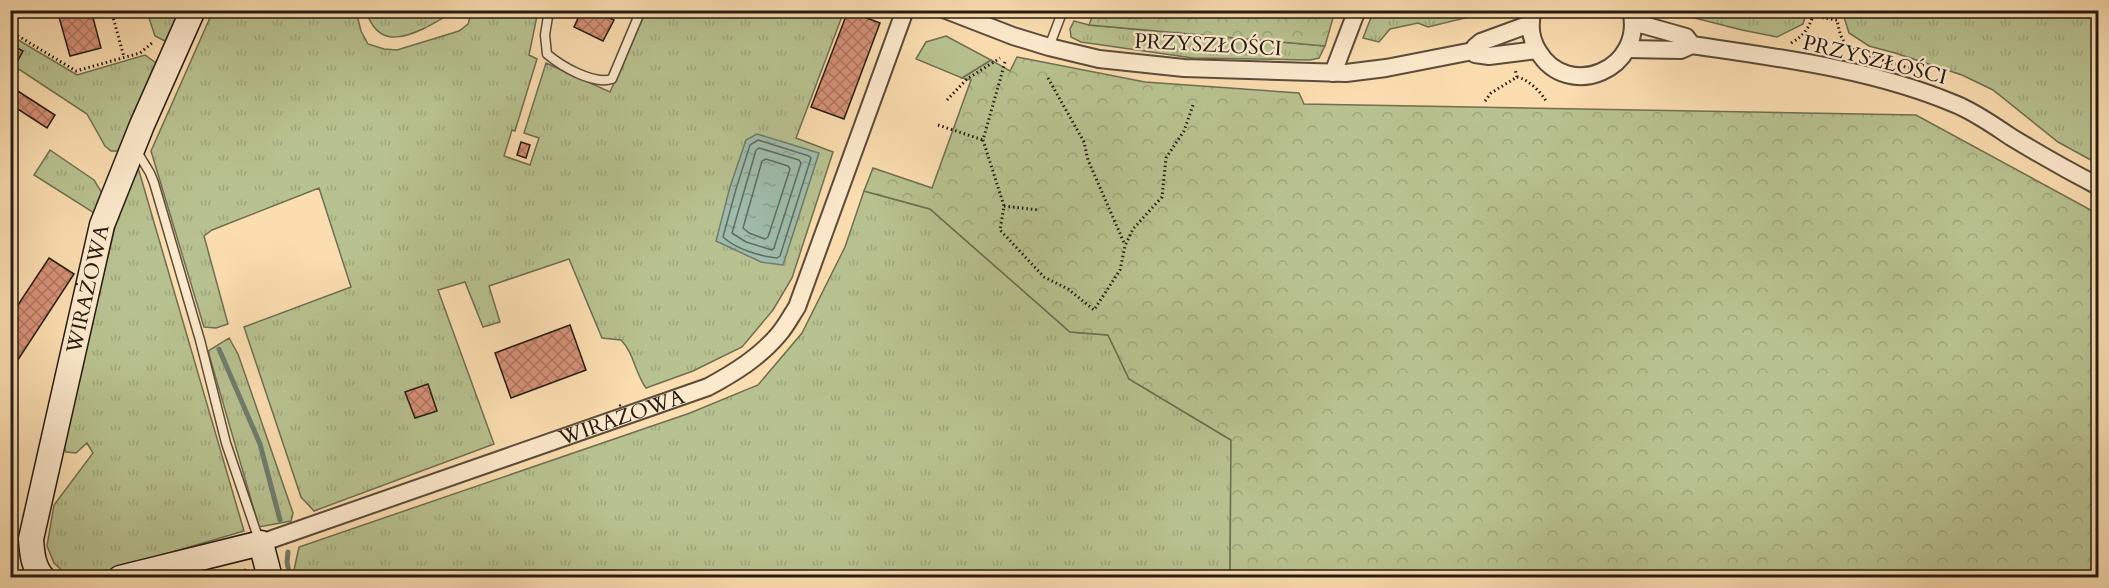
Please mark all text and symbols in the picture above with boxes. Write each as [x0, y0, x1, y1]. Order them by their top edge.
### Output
street label: PRZYSZŁOŚCI [1133, 26, 1283, 63]
street label: PRZYSZŁOŚCI [1800, 27, 1950, 92]
street label: WIRAŻOWA [59, 222, 116, 357]
street label: WIRAŻOWA [554, 382, 688, 453]

